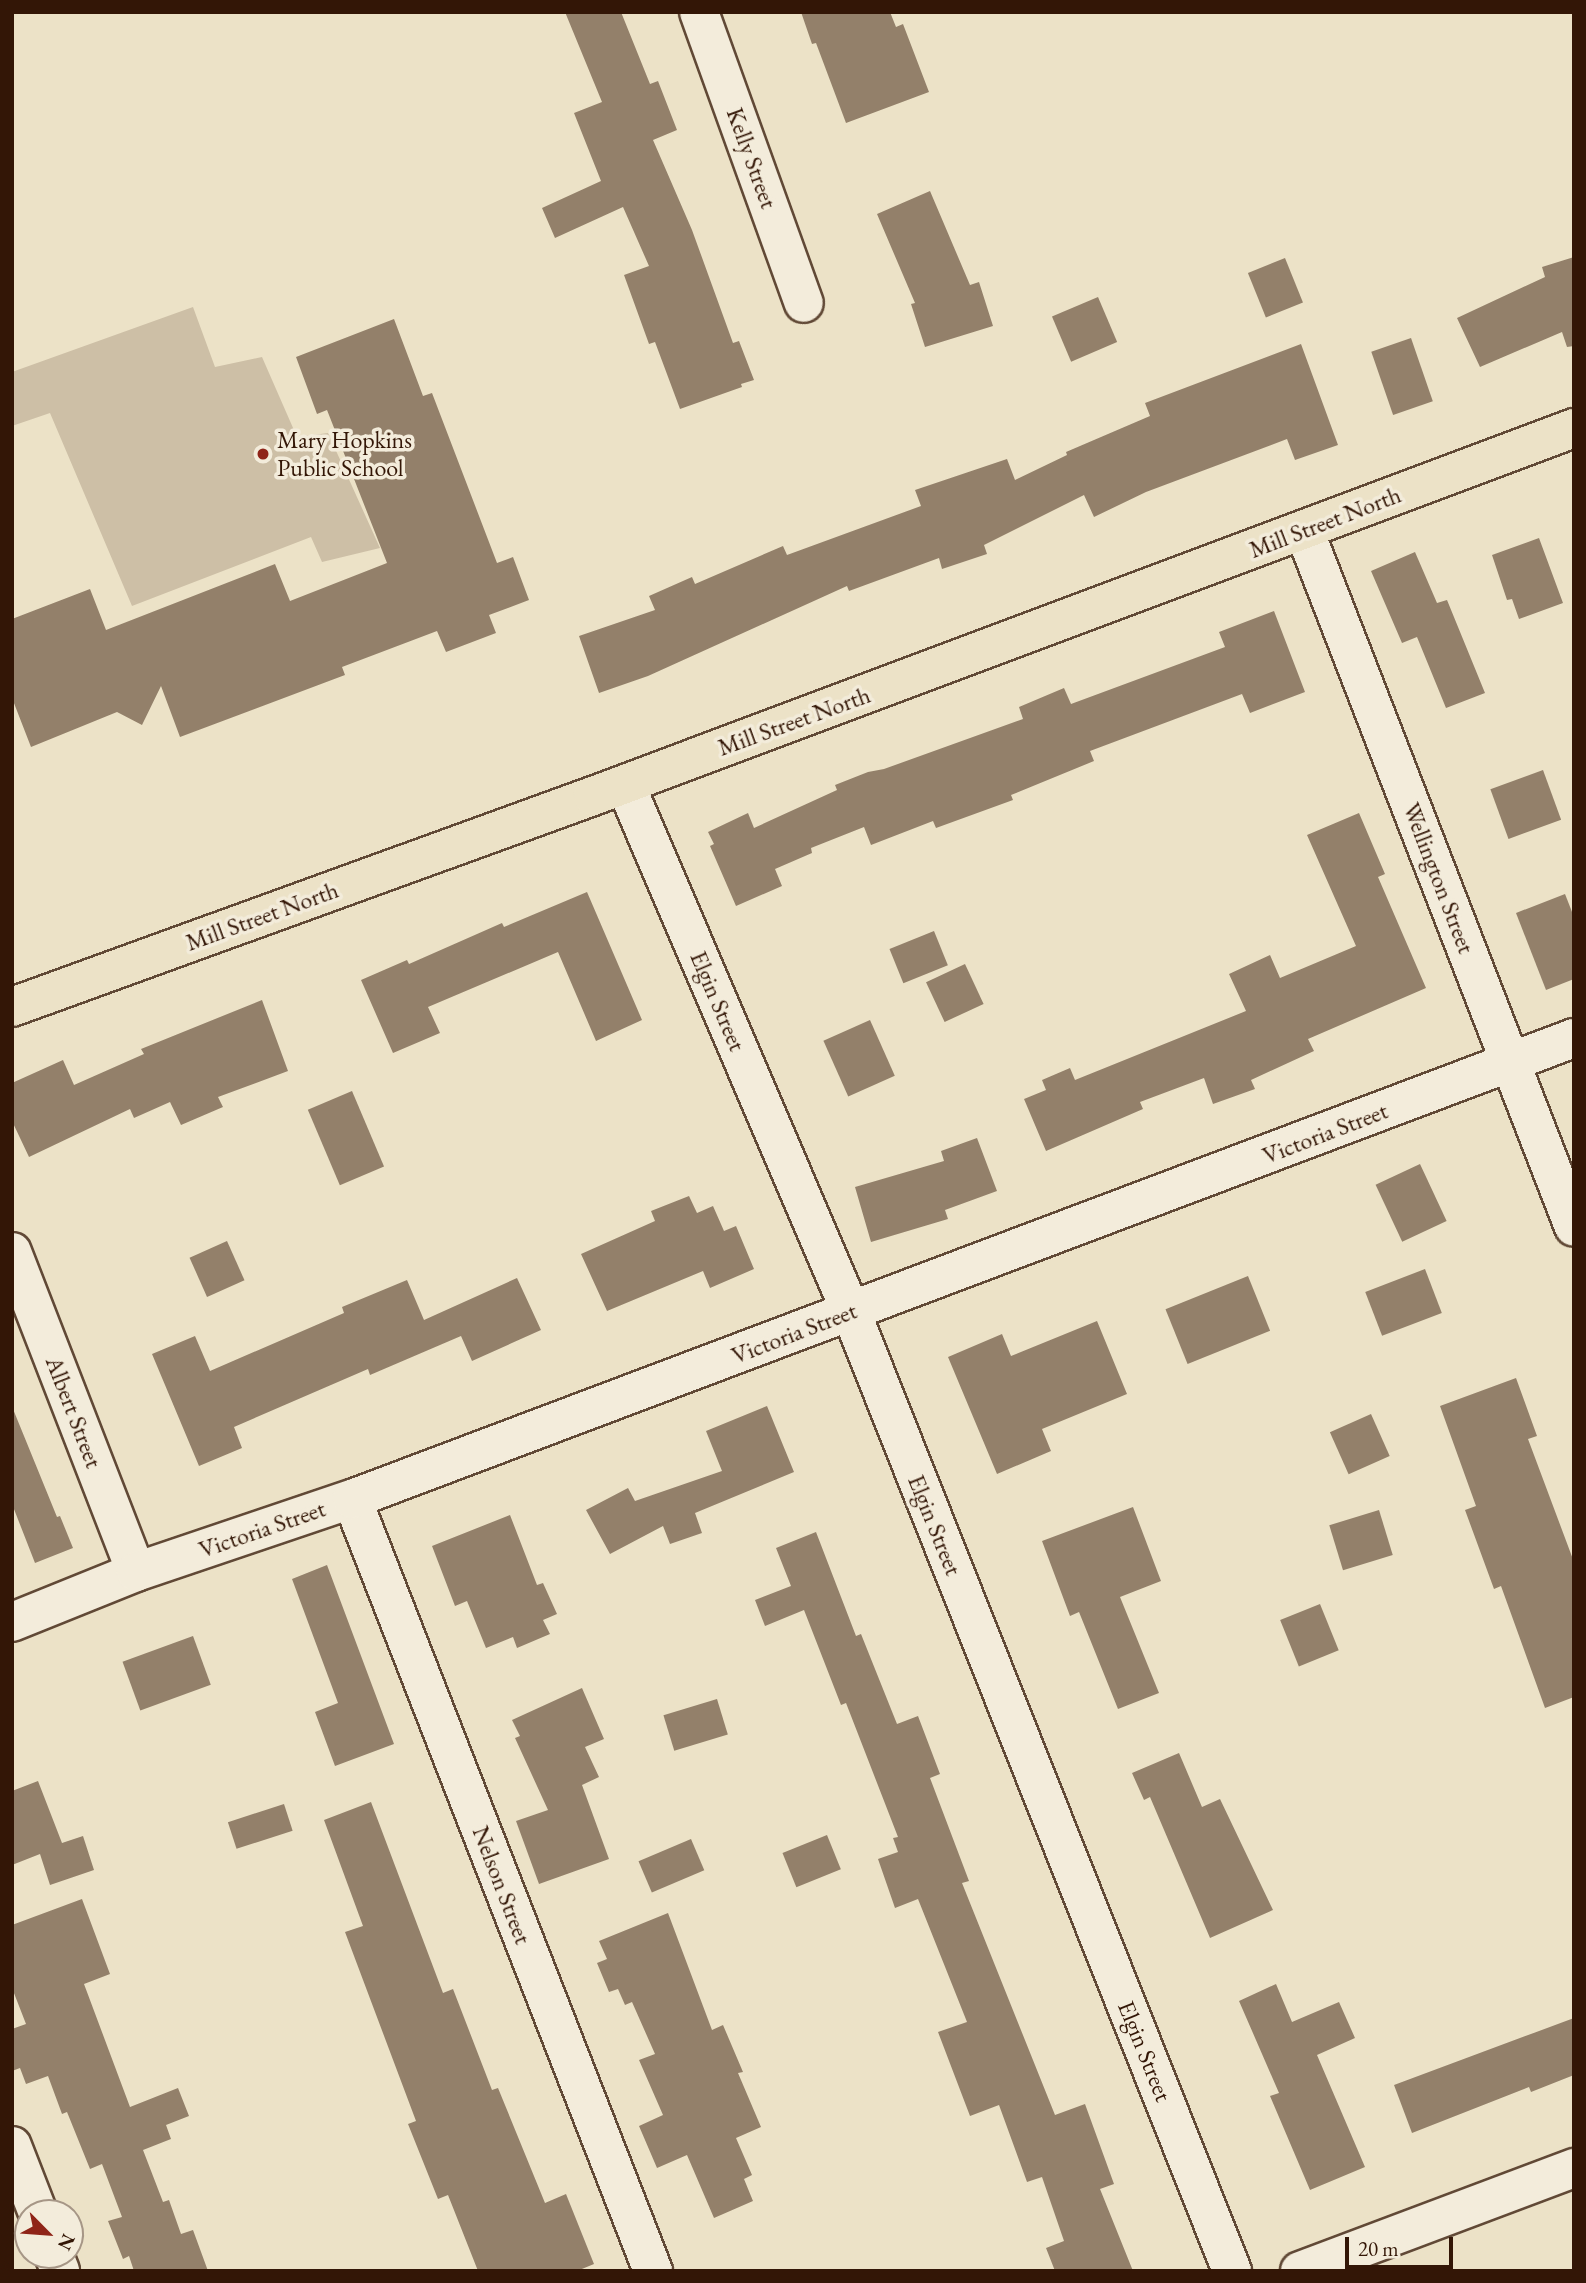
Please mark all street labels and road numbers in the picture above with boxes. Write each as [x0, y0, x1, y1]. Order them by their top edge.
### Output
street label: Kelly Street [720, 104, 784, 212]
street label: Mill Street North [1245, 480, 1405, 564]
street label: Mill Street North [714, 680, 874, 762]
street label: Wellington Street [1397, 799, 1481, 957]
street label: Mill Street North [182, 875, 342, 957]
street label: Elgin Street [684, 947, 752, 1055]
street label: Victoria Street [1258, 1096, 1392, 1170]
street label: Victoria Street [727, 1296, 861, 1370]
street label: Albert Street [40, 1352, 108, 1472]
street label: Elgin Street [902, 1471, 968, 1579]
street label: Victoria Street [195, 1494, 329, 1564]
street label: Nelson Street [466, 1822, 538, 1948]
street label: Elgin Street [1112, 1997, 1178, 2105]

